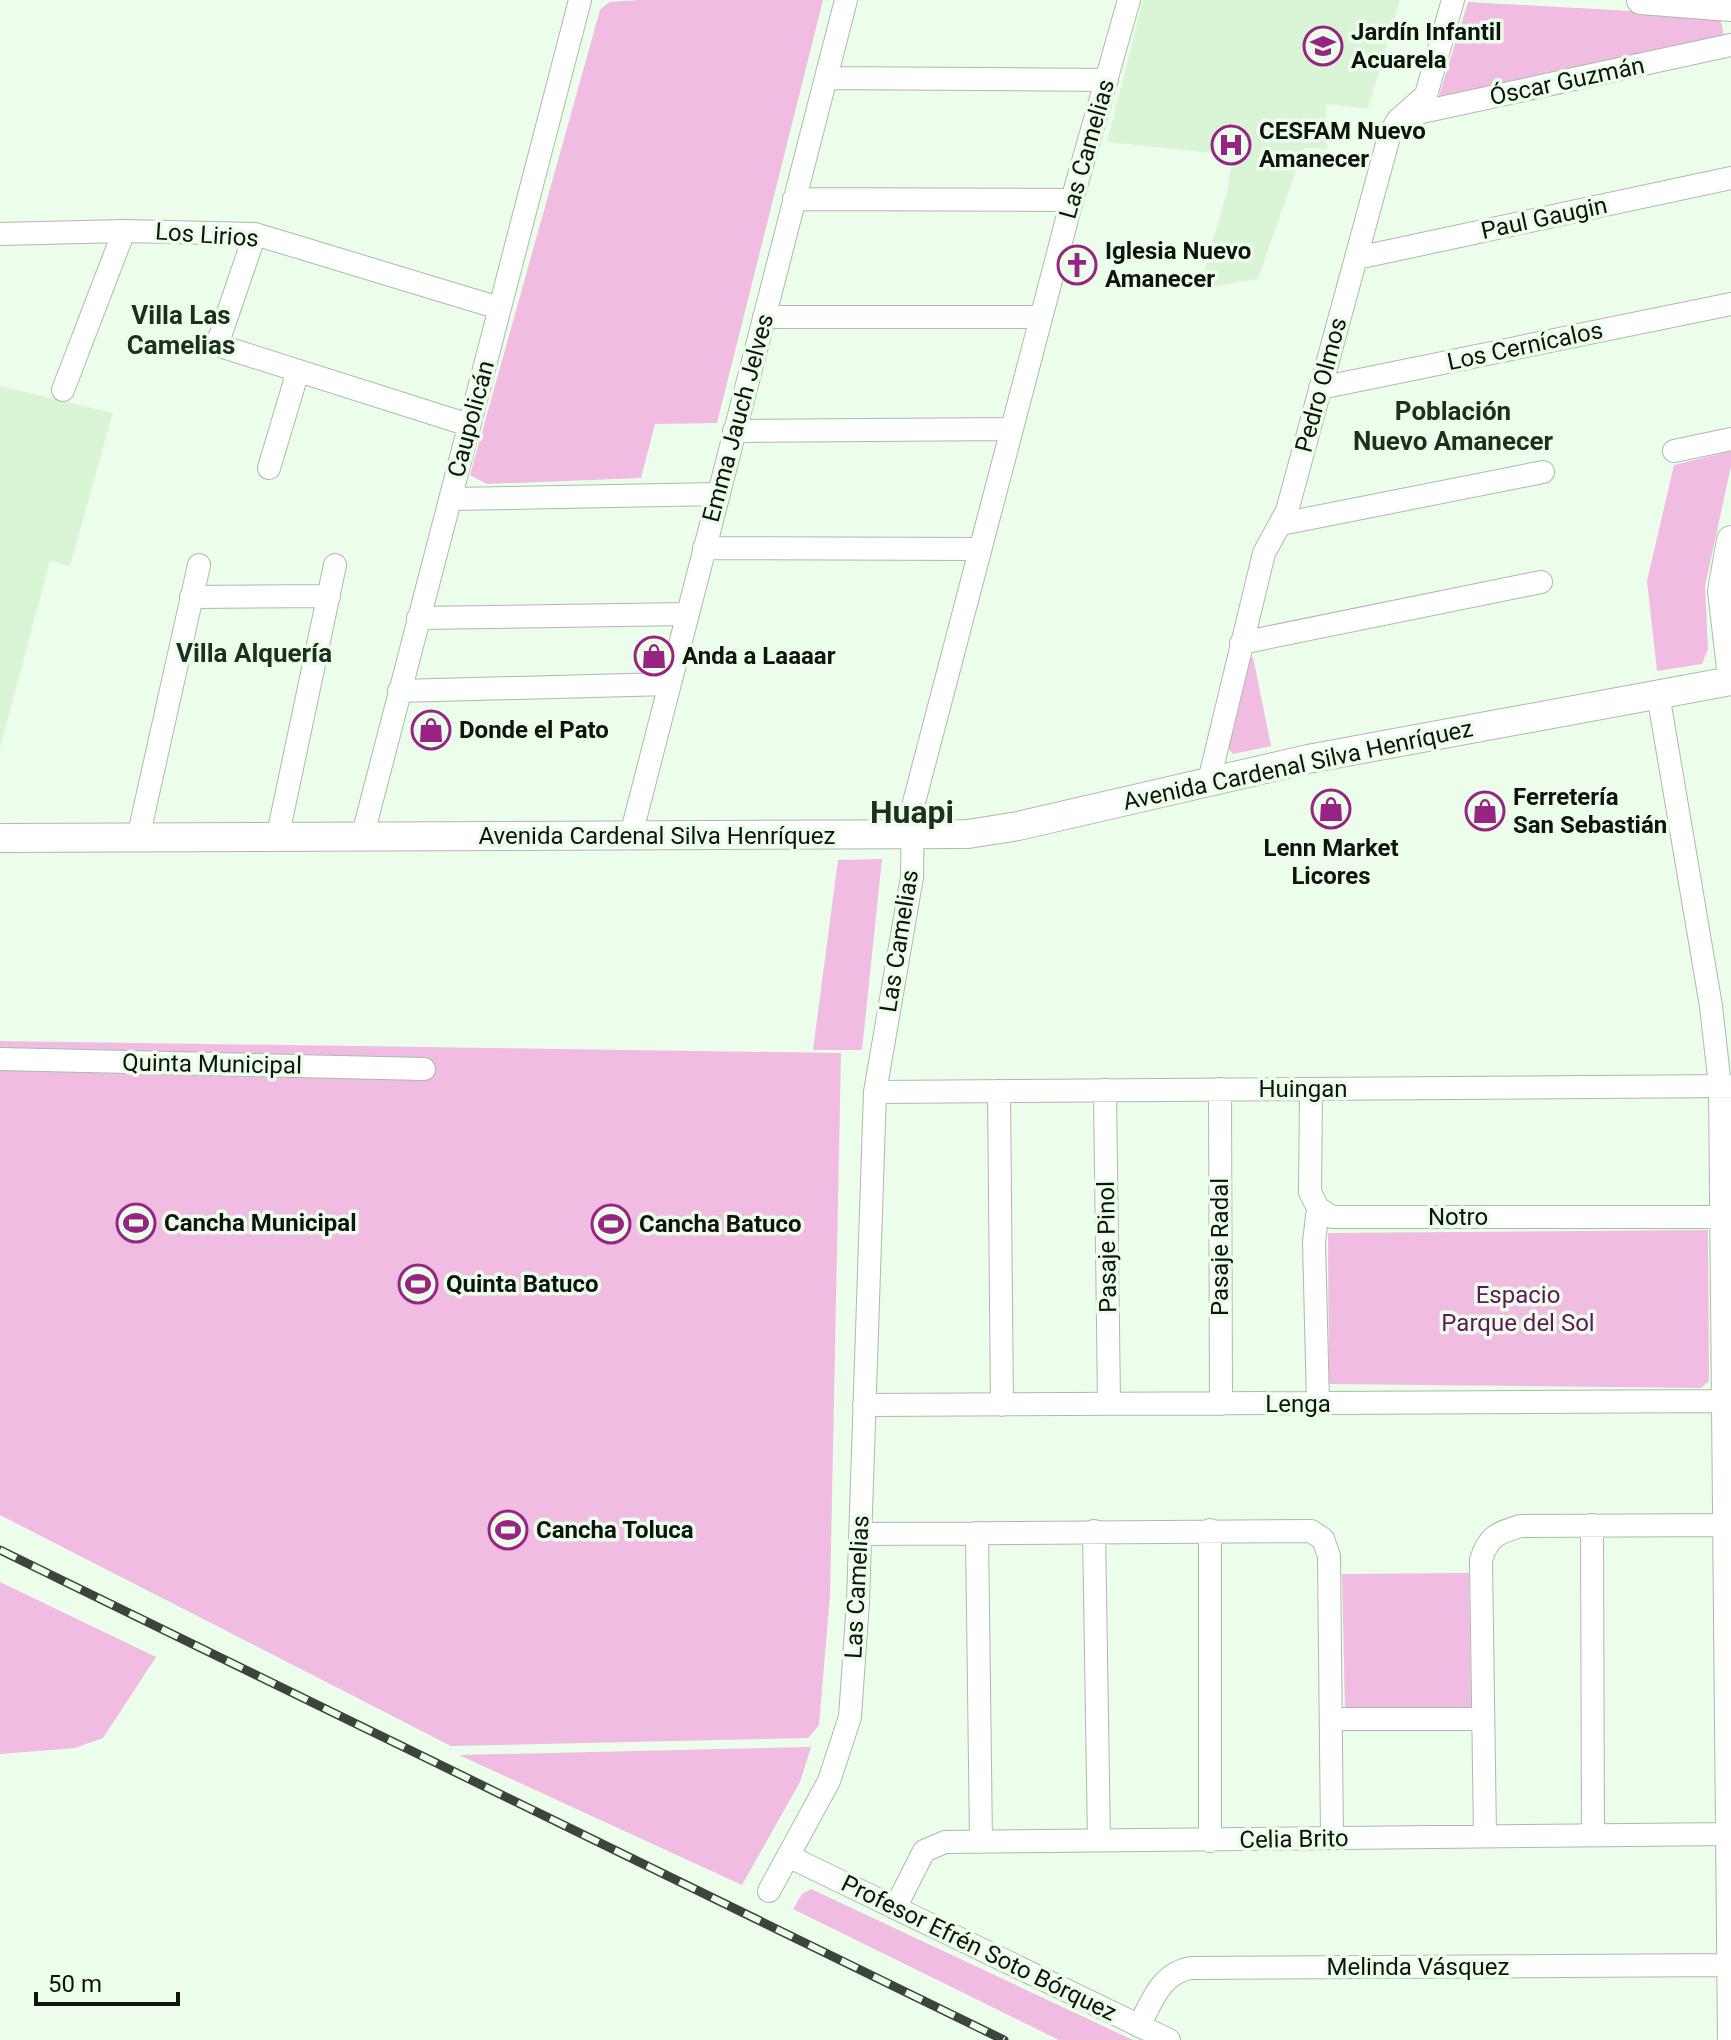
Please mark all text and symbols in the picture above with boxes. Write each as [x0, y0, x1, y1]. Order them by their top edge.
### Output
place label: Jardín Infantil Acuarela [1351, 18, 1501, 74]
school or university icon: Jardín Infantil Acuarela [1302, 25, 1344, 67]
street label: Óscar Guzmán [1487, 51, 1647, 111]
street label: Las Camelias [1054, 76, 1120, 222]
place label: CESFAM Nuevo Amanecer [1259, 117, 1426, 173]
hospital icon: CESFAM Nuevo Amanecer [1210, 124, 1252, 166]
street label: Paul Gaugin [1478, 191, 1610, 245]
street label: Los Lirios [154, 217, 260, 253]
place label: Iglesia Nuevo Amanecer [1105, 237, 1251, 293]
church icon: Iglesia Nuevo Amanecer [1056, 244, 1098, 286]
district label: Villa Las Camelias [127, 300, 235, 360]
street label: Emma Jauch Jelves [697, 311, 779, 525]
street label: Pedro Olmos [1290, 315, 1352, 455]
street label: Los Cernícalos [1445, 316, 1605, 376]
street label: Caupolicán [442, 358, 500, 480]
district label: Población Nuevo Amanecer [1353, 396, 1554, 456]
shop icon: Anda a Laaaar [633, 635, 675, 677]
district label: Villa Alquería [176, 638, 332, 668]
place label: Anda a Laaaar [682, 642, 836, 670]
shop icon: Donde el Pato [410, 709, 452, 751]
street label: Avenida Cardenal Silva Henríquez [1121, 714, 1476, 816]
place label: Donde el Pato [459, 716, 609, 744]
place label: Ferretería San Sebastián [1513, 783, 1667, 839]
shop icon: Lenn Market Licores [1310, 788, 1352, 830]
shop icon: Ferretería San Sebastián [1464, 790, 1506, 832]
district label: Huapi [870, 793, 954, 831]
street label: Avenida Cardenal Silva Henríquez [479, 822, 836, 850]
place label: Lenn Market Licores [1263, 834, 1399, 890]
street label: Las Camelias [874, 868, 924, 1014]
street label: Quinta Municipal [122, 1048, 302, 1080]
street label: Huingan [1258, 1075, 1348, 1103]
street label: Pasaje Radal [1206, 1178, 1234, 1316]
street label: Pasaje Pinol [1092, 1181, 1122, 1313]
sports icon: Cancha Municipal [115, 1202, 157, 1244]
sports icon: Cancha Batuco [590, 1203, 632, 1245]
street label: Notro [1428, 1203, 1488, 1231]
place label: Cancha Municipal [164, 1209, 357, 1237]
place label: Cancha Batuco [639, 1210, 802, 1238]
sports icon: Quinta Batuco [397, 1263, 439, 1305]
place label: Quinta Batuco [446, 1270, 599, 1298]
park label: Espacio Parque del Sol [1441, 1281, 1595, 1337]
street label: Lenga [1265, 1390, 1331, 1418]
sports icon: Cancha Toluca [487, 1509, 529, 1551]
street label: Las Camelias [839, 1514, 875, 1660]
place label: Cancha Toluca [536, 1516, 694, 1544]
street label: Celia Brito [1239, 1824, 1349, 1854]
street label: Profesor Efrén Soto Bórquez [837, 1869, 1121, 2027]
street label: Melinda Vásquez [1327, 1953, 1510, 1981]
scale bar [36, 1956, 178, 2006]
text: 50 m [48, 1970, 102, 1998]

